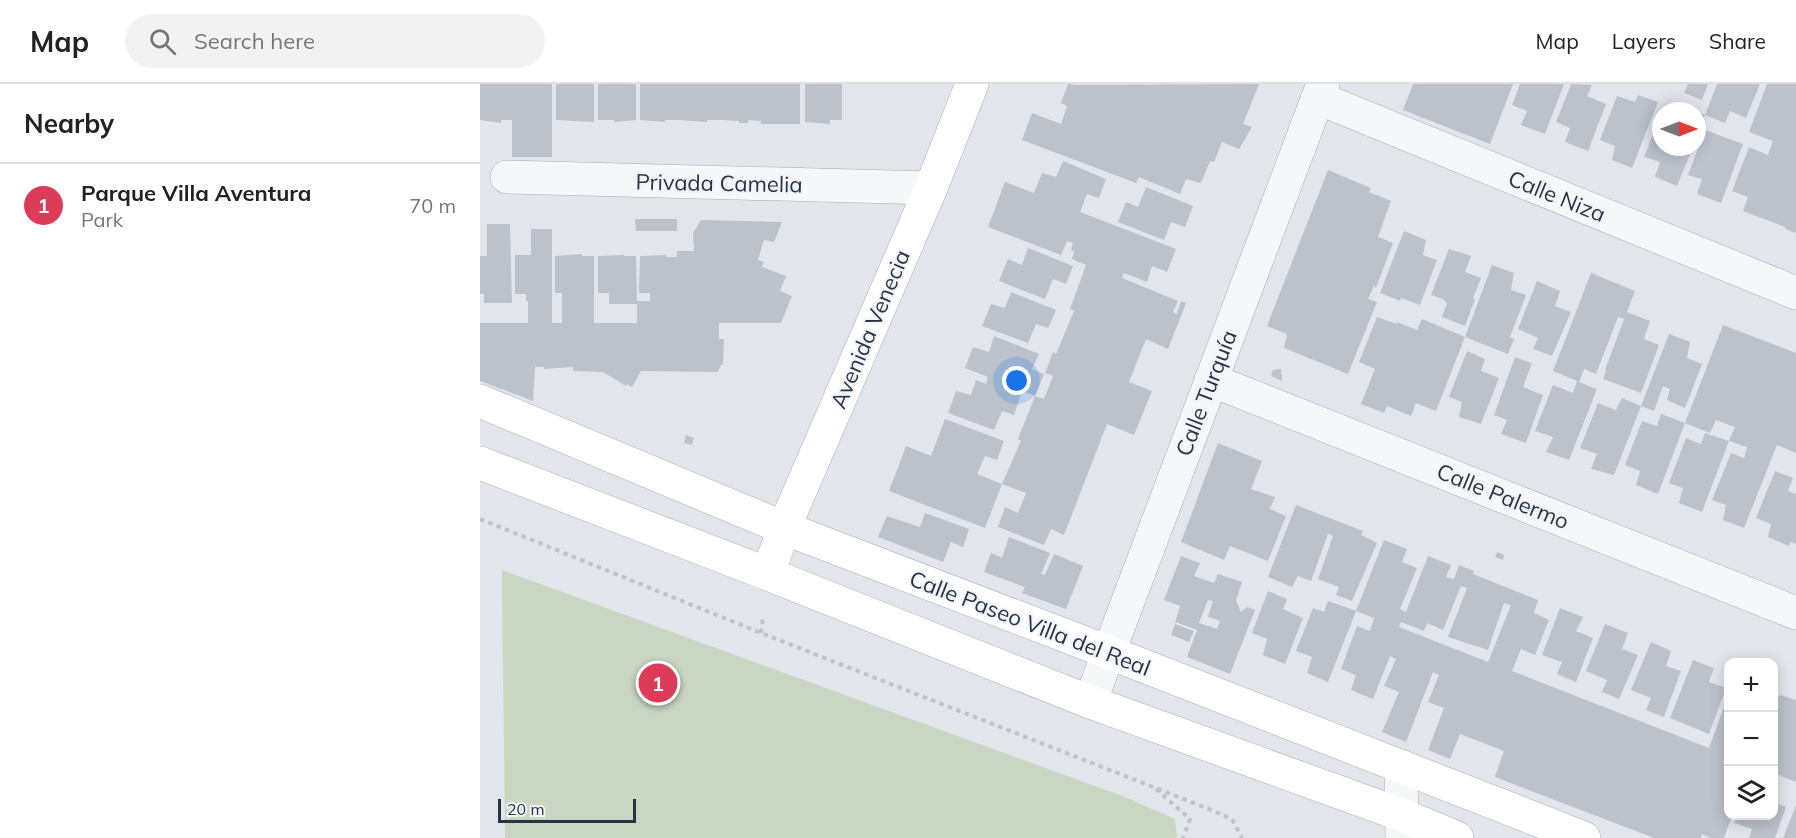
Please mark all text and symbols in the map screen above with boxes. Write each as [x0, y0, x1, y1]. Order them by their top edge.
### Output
search box [125, 14, 545, 68]
text: Map [30, 24, 89, 59]
icon: search [146, 25, 179, 58]
text: Search here [194, 27, 315, 55]
text: Map [1536, 28, 1579, 54]
text: Layers [1612, 28, 1676, 54]
text: Share [1709, 28, 1766, 54]
north arrow [1652, 102, 1706, 156]
text: Nearby [24, 107, 114, 140]
street label: Calle Niza [1504, 164, 1610, 228]
street label: Privada Camelia [635, 168, 803, 198]
text: Parque Villa Aventura [81, 179, 311, 207]
text: 1 [38, 193, 50, 218]
text: 70 m [409, 193, 456, 218]
text: Park [81, 207, 123, 232]
street label: Avenida Venecia [824, 245, 916, 413]
street label: Calle Turquía [1169, 326, 1243, 460]
your location [1002, 366, 1031, 395]
street label: Calle Palermo [1433, 457, 1573, 535]
street label: Calle Paseo Villa del Real [906, 564, 1154, 682]
map controls [1724, 658, 1778, 820]
button: + [1724, 658, 1778, 712]
pin: 1 [638, 660, 678, 706]
button: − [1724, 712, 1778, 766]
button: layers [1724, 766, 1778, 820]
scale bar [498, 796, 636, 824]
text: 20 m [507, 799, 544, 819]

